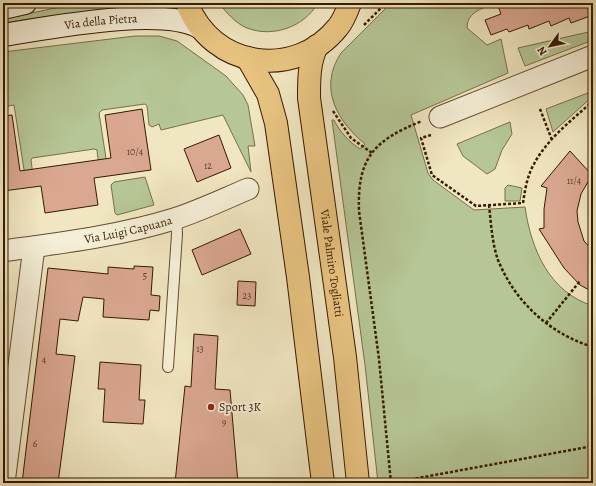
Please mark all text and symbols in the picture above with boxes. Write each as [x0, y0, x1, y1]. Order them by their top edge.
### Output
street label: Via della Pietra [62, 10, 138, 33]
north arrow [530, 26, 570, 66]
text: N [534, 44, 551, 59]
house number: 10/4 [127, 145, 144, 158]
house number: 12 [204, 159, 212, 172]
house number: 11/4 [567, 174, 582, 187]
street label: Viale Palmiro Togliatti [316, 207, 347, 318]
street label: Via Luigi Capuana [82, 212, 174, 247]
house number: 5 [143, 269, 147, 282]
house number: 23 [243, 289, 251, 302]
house number: 13 [196, 342, 204, 355]
house number: 4 [42, 353, 47, 366]
place label: Sport 3K [219, 399, 262, 415]
marker: Sport 3K [206, 402, 216, 412]
house number: 9 [222, 415, 227, 428]
house number: 6 [33, 437, 38, 450]

